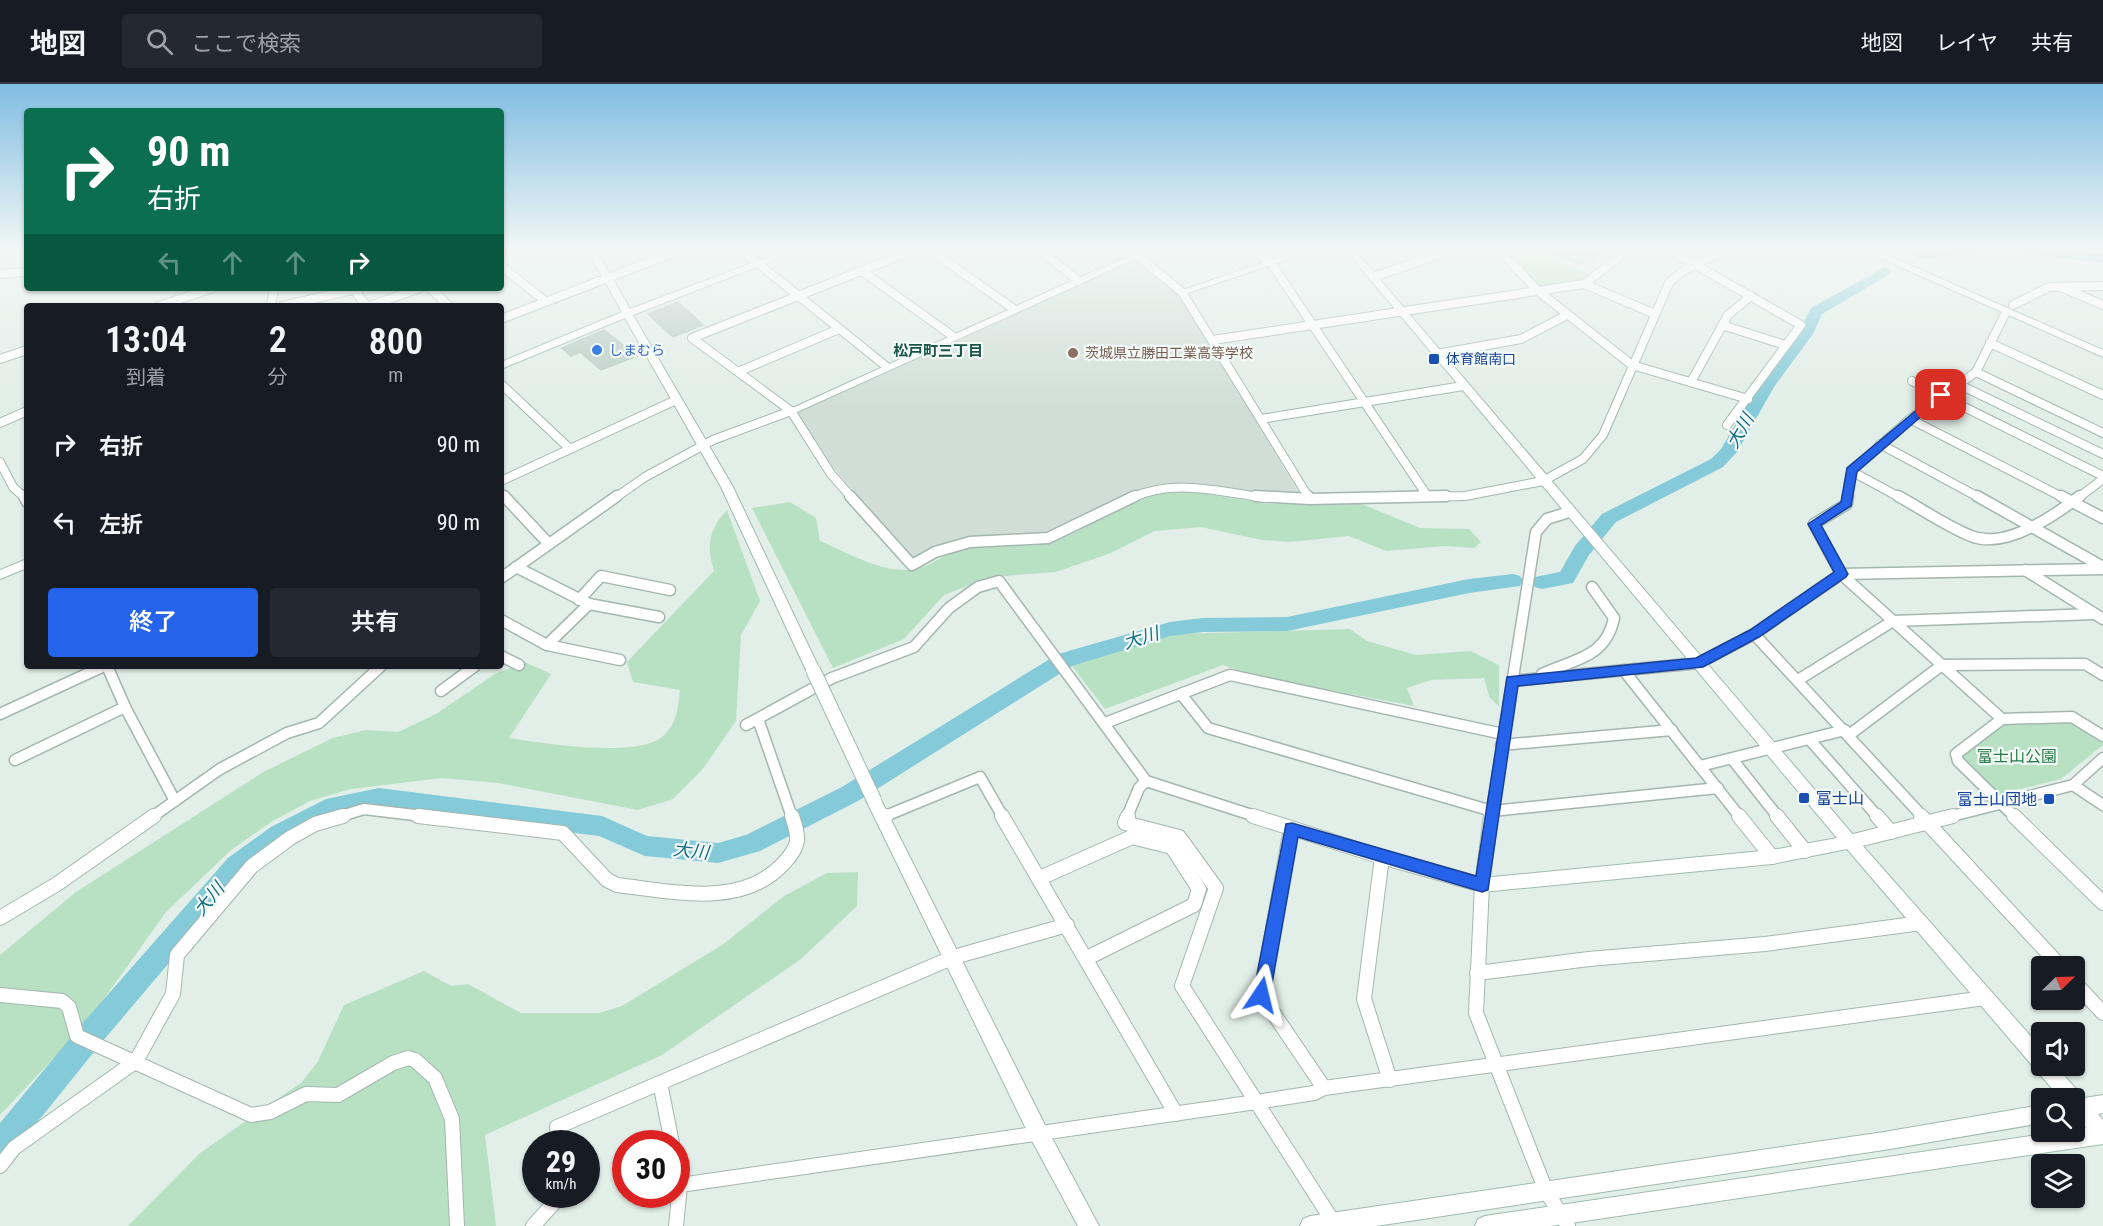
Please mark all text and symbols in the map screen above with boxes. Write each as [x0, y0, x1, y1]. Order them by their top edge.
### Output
search box [122, 14, 542, 68]
icon: search [143, 25, 176, 58]
text: 地図 [30, 27, 86, 60]
text: ここで検索 [191, 31, 301, 56]
text: 地図 [1861, 31, 1903, 55]
text: レイヤ [1936, 31, 1998, 55]
text: 共有 [2031, 31, 2073, 55]
text: 90 m [147, 127, 230, 176]
icon: right [48, 132, 126, 210]
text: 右折 [147, 183, 201, 215]
icon: left [153, 246, 186, 279]
icon: ahead [216, 246, 249, 279]
icon: ahead [279, 246, 312, 279]
icon: right [342, 246, 375, 279]
text: 13:04 [105, 319, 187, 361]
text: 2 [269, 319, 287, 361]
text: 800 [369, 321, 423, 363]
place label: しまむら [609, 342, 665, 358]
district label: 松戸町三丁目 [893, 342, 983, 360]
marker: しまむら [590, 343, 604, 357]
place label: 茨城県立勝田工業高等学校 [1085, 345, 1253, 361]
marker: 茨城県立勝田工業高等学校 [1066, 346, 1080, 360]
place label: 体育館南口 [1446, 351, 1516, 367]
marker: 体育館南口 [1427, 352, 1441, 366]
text: m [388, 363, 403, 387]
text: 到着 [126, 365, 166, 389]
text: 分 [268, 365, 288, 389]
pin [1915, 369, 1966, 420]
icon: arrive [1924, 378, 1957, 411]
water label: 大川 [1721, 408, 1759, 452]
icon: right [48, 428, 81, 461]
text: 90 m [437, 432, 480, 457]
text: 右折 [99, 434, 143, 459]
icon: left [48, 506, 81, 539]
text: 90 m [437, 510, 480, 535]
text: 左折 [99, 512, 143, 537]
button: 終了 [48, 588, 258, 657]
button: 共有 [270, 588, 480, 657]
water label: 大川 [1121, 622, 1163, 653]
park label: 富士山公園 [1977, 747, 2057, 766]
place label: 富士山 [1816, 789, 1864, 808]
place label: 富士山団地 [1957, 790, 2037, 809]
marker: 富士山 [1797, 791, 1811, 805]
marker: 富士山団地 [2042, 792, 2056, 806]
water label: 大川 [672, 838, 712, 863]
water label: 大川 [189, 877, 230, 919]
north arrow [2031, 956, 2085, 1010]
map controls [2031, 956, 2085, 1208]
position arrow [1229, 963, 1293, 1027]
button: sound [2031, 1022, 2085, 1076]
button: search [2031, 1088, 2085, 1142]
speed limit sign: 30 [612, 1130, 690, 1208]
text: 29 [546, 1144, 576, 1179]
button: layers [2031, 1154, 2085, 1208]
text: km/h [546, 1175, 576, 1193]

